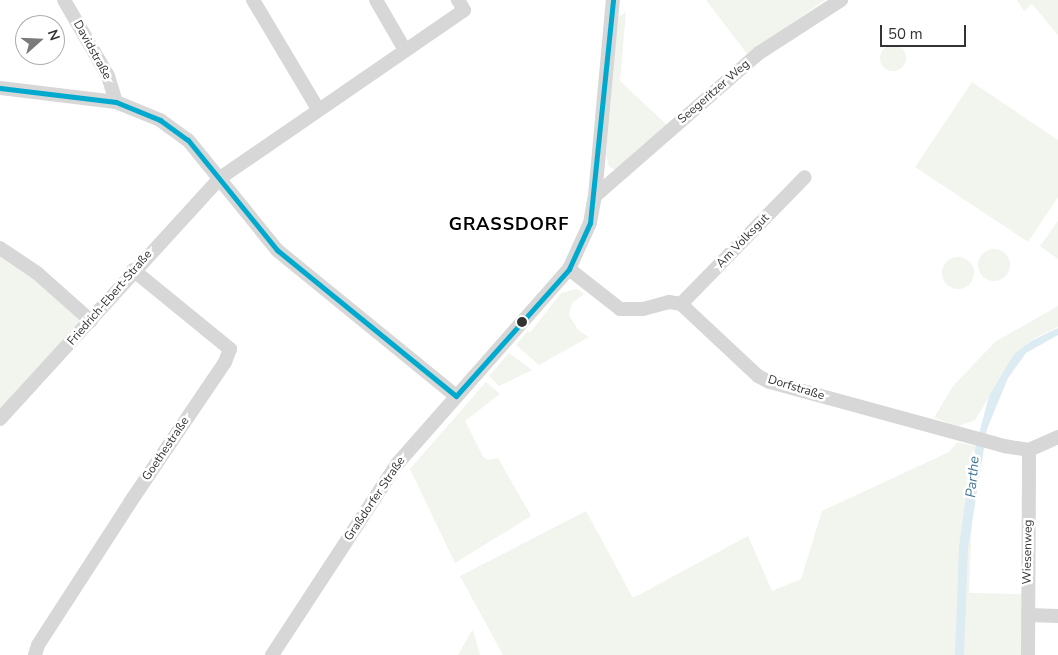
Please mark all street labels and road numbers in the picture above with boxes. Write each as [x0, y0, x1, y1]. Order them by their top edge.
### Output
street label: Davidstraße [70, 18, 114, 82]
street label: Seegeritzer Weg [675, 57, 753, 127]
street label: Am Volksgut [714, 211, 772, 271]
street label: Friedrich-Ebert-Straße [65, 248, 155, 348]
street label: Dorfstraße [766, 373, 826, 403]
street label: Goethestraße [139, 415, 193, 483]
street label: Graßdorfer Straße [341, 454, 409, 544]
street label: Wiesenweg [1020, 520, 1036, 584]

